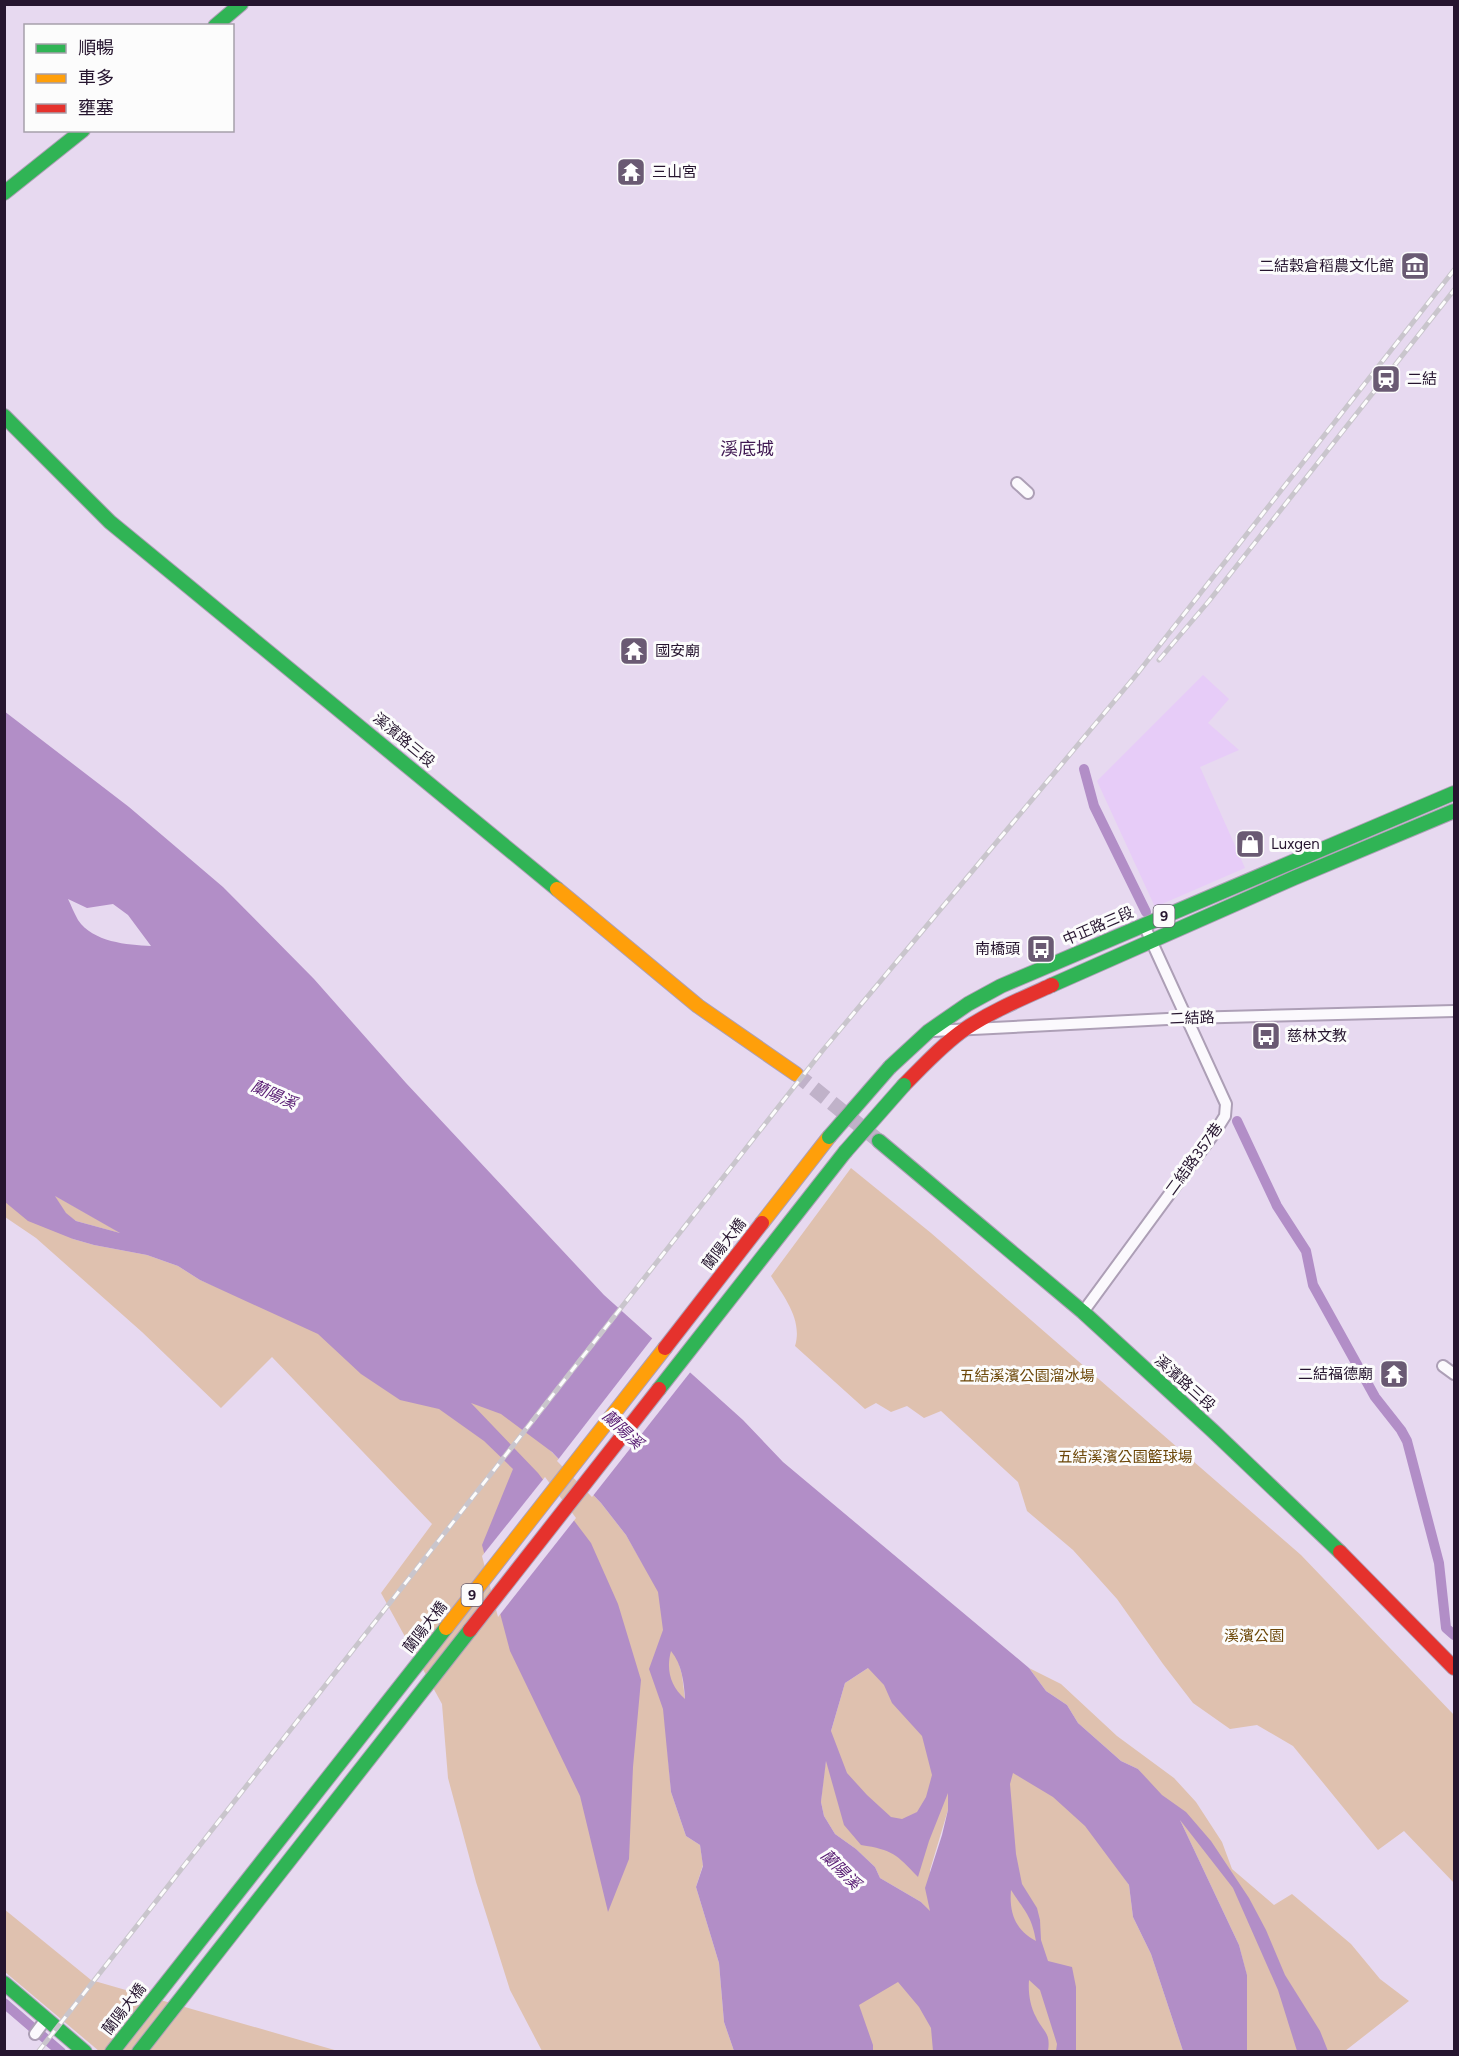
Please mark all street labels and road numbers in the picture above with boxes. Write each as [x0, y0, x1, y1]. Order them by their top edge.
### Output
street label: 溪濱路三段 [369, 709, 439, 771]
street label: 中正路三段 [1060, 903, 1136, 949]
road number: 9 [1154, 905, 1174, 927]
street label: 二結路 [1169, 1008, 1215, 1028]
street label: 二結路357巷 [1162, 1119, 1226, 1199]
street label: 蘭陽大橋 [698, 1215, 750, 1273]
street label: 溪濱路三段 [1151, 1351, 1219, 1415]
road number: 9 [462, 1584, 482, 1606]
street label: 蘭陽大橋 [399, 1598, 451, 1656]
street label: 蘭陽大橋 [98, 1980, 150, 2038]

